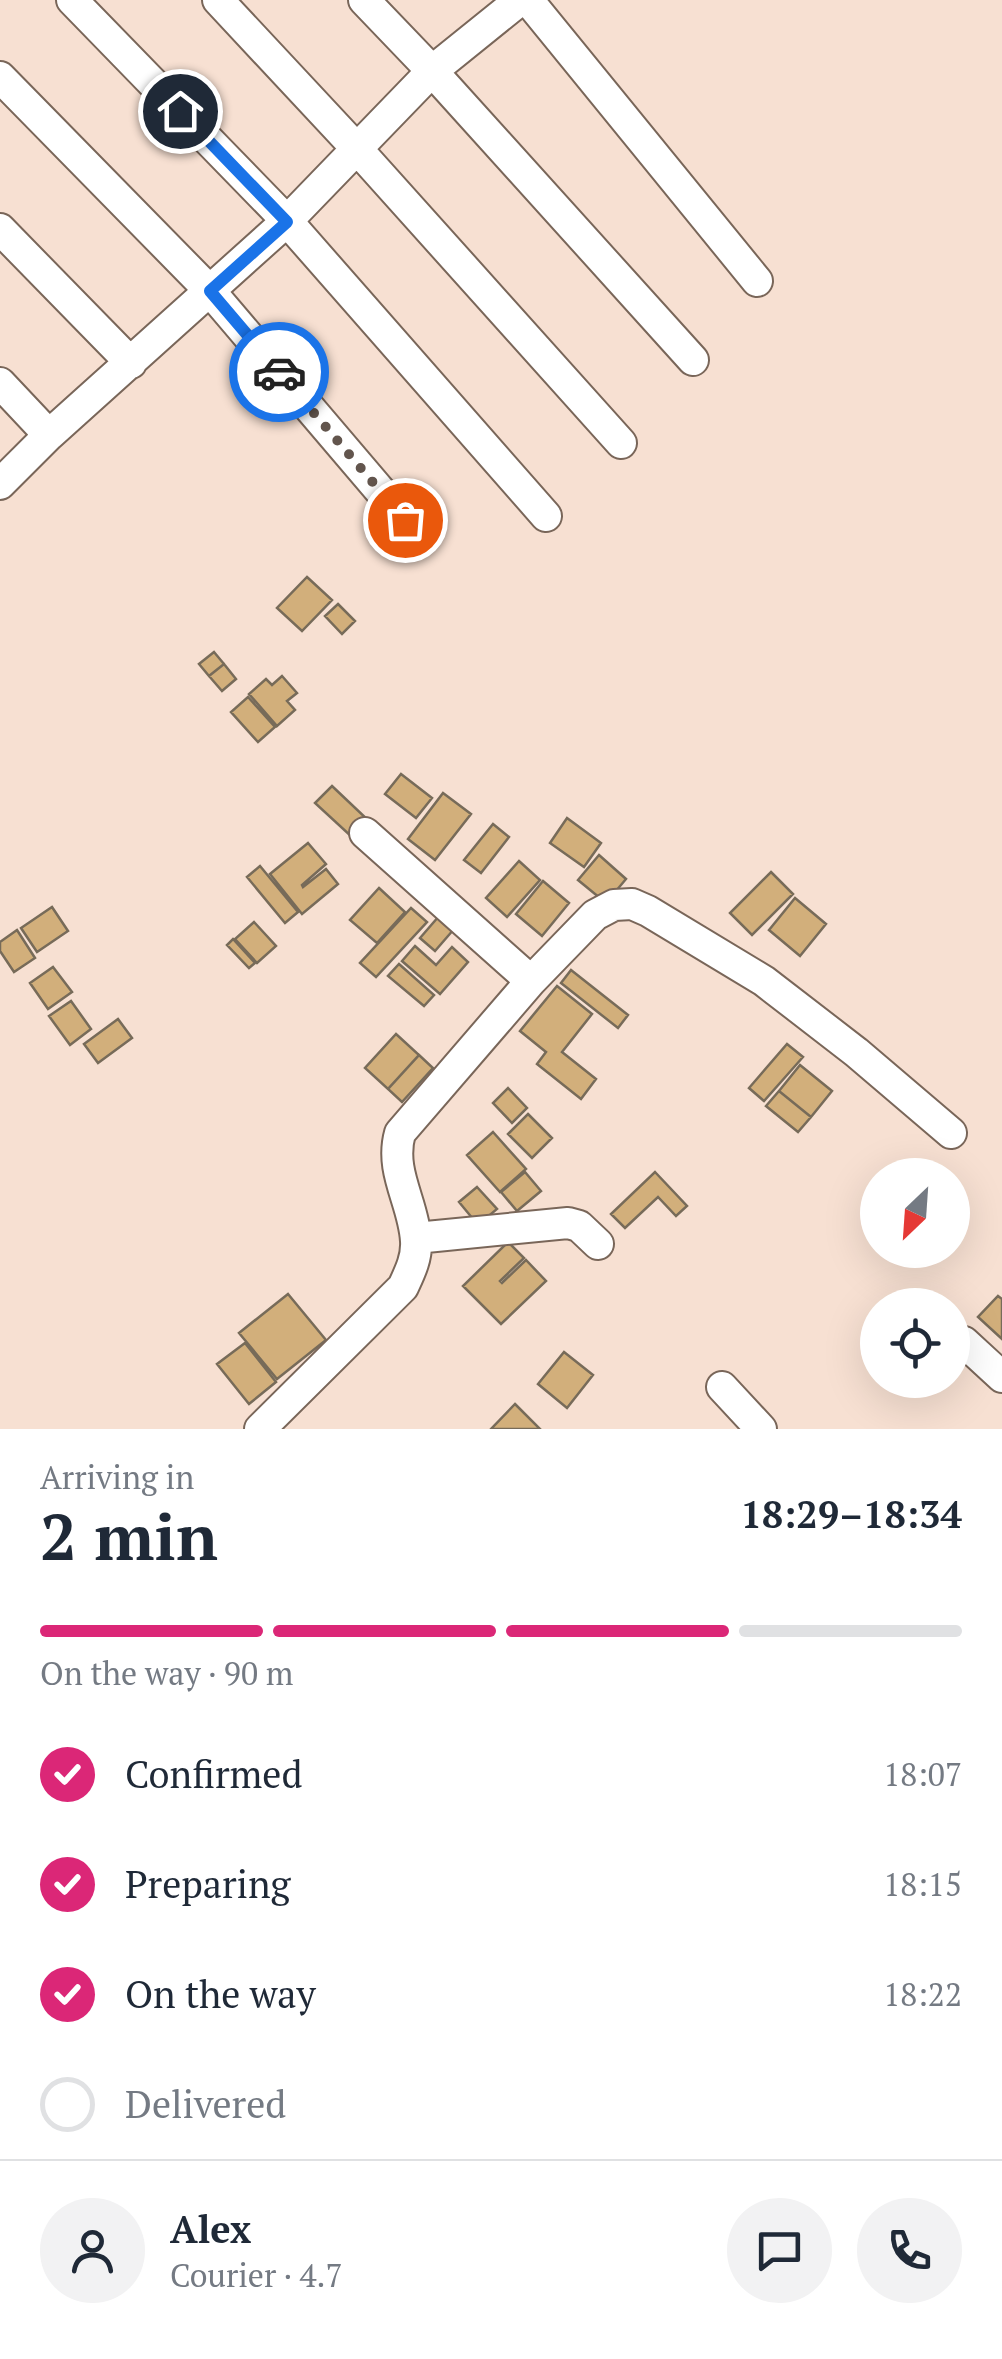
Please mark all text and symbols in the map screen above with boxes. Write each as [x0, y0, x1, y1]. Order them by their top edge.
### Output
pin [138, 69, 223, 154]
icon: home [153, 84, 208, 139]
courier [229, 322, 329, 422]
icon: car [252, 345, 307, 400]
pin [363, 478, 448, 563]
icon: bag [378, 493, 433, 548]
north arrow [860, 1158, 970, 1268]
map controls [860, 1158, 970, 1398]
button: locate [860, 1288, 970, 1398]
text: Arriving in [40, 1456, 194, 1498]
text: 18:29–18:34 [740, 1489, 962, 1539]
text: 2 min [40, 1492, 218, 1579]
text: On the way · 90 m [40, 1652, 293, 1694]
icon: check [40, 1747, 95, 1802]
text: Confirmed [125, 1749, 303, 1799]
text: 18:07 [883, 1753, 962, 1795]
icon: check [40, 1857, 95, 1912]
text: Preparing [125, 1859, 291, 1909]
text: 18:15 [883, 1863, 962, 1905]
icon: check [40, 1967, 95, 2022]
text: On the way [125, 1969, 316, 2019]
text: 18:22 [883, 1973, 962, 2015]
text: Delivered [125, 2079, 286, 2129]
button: person [40, 2198, 145, 2303]
button: chat [727, 2198, 832, 2303]
button: phone [857, 2198, 962, 2303]
text: Alex [170, 2204, 251, 2254]
text: Courier · 4.7 [170, 2254, 342, 2296]

